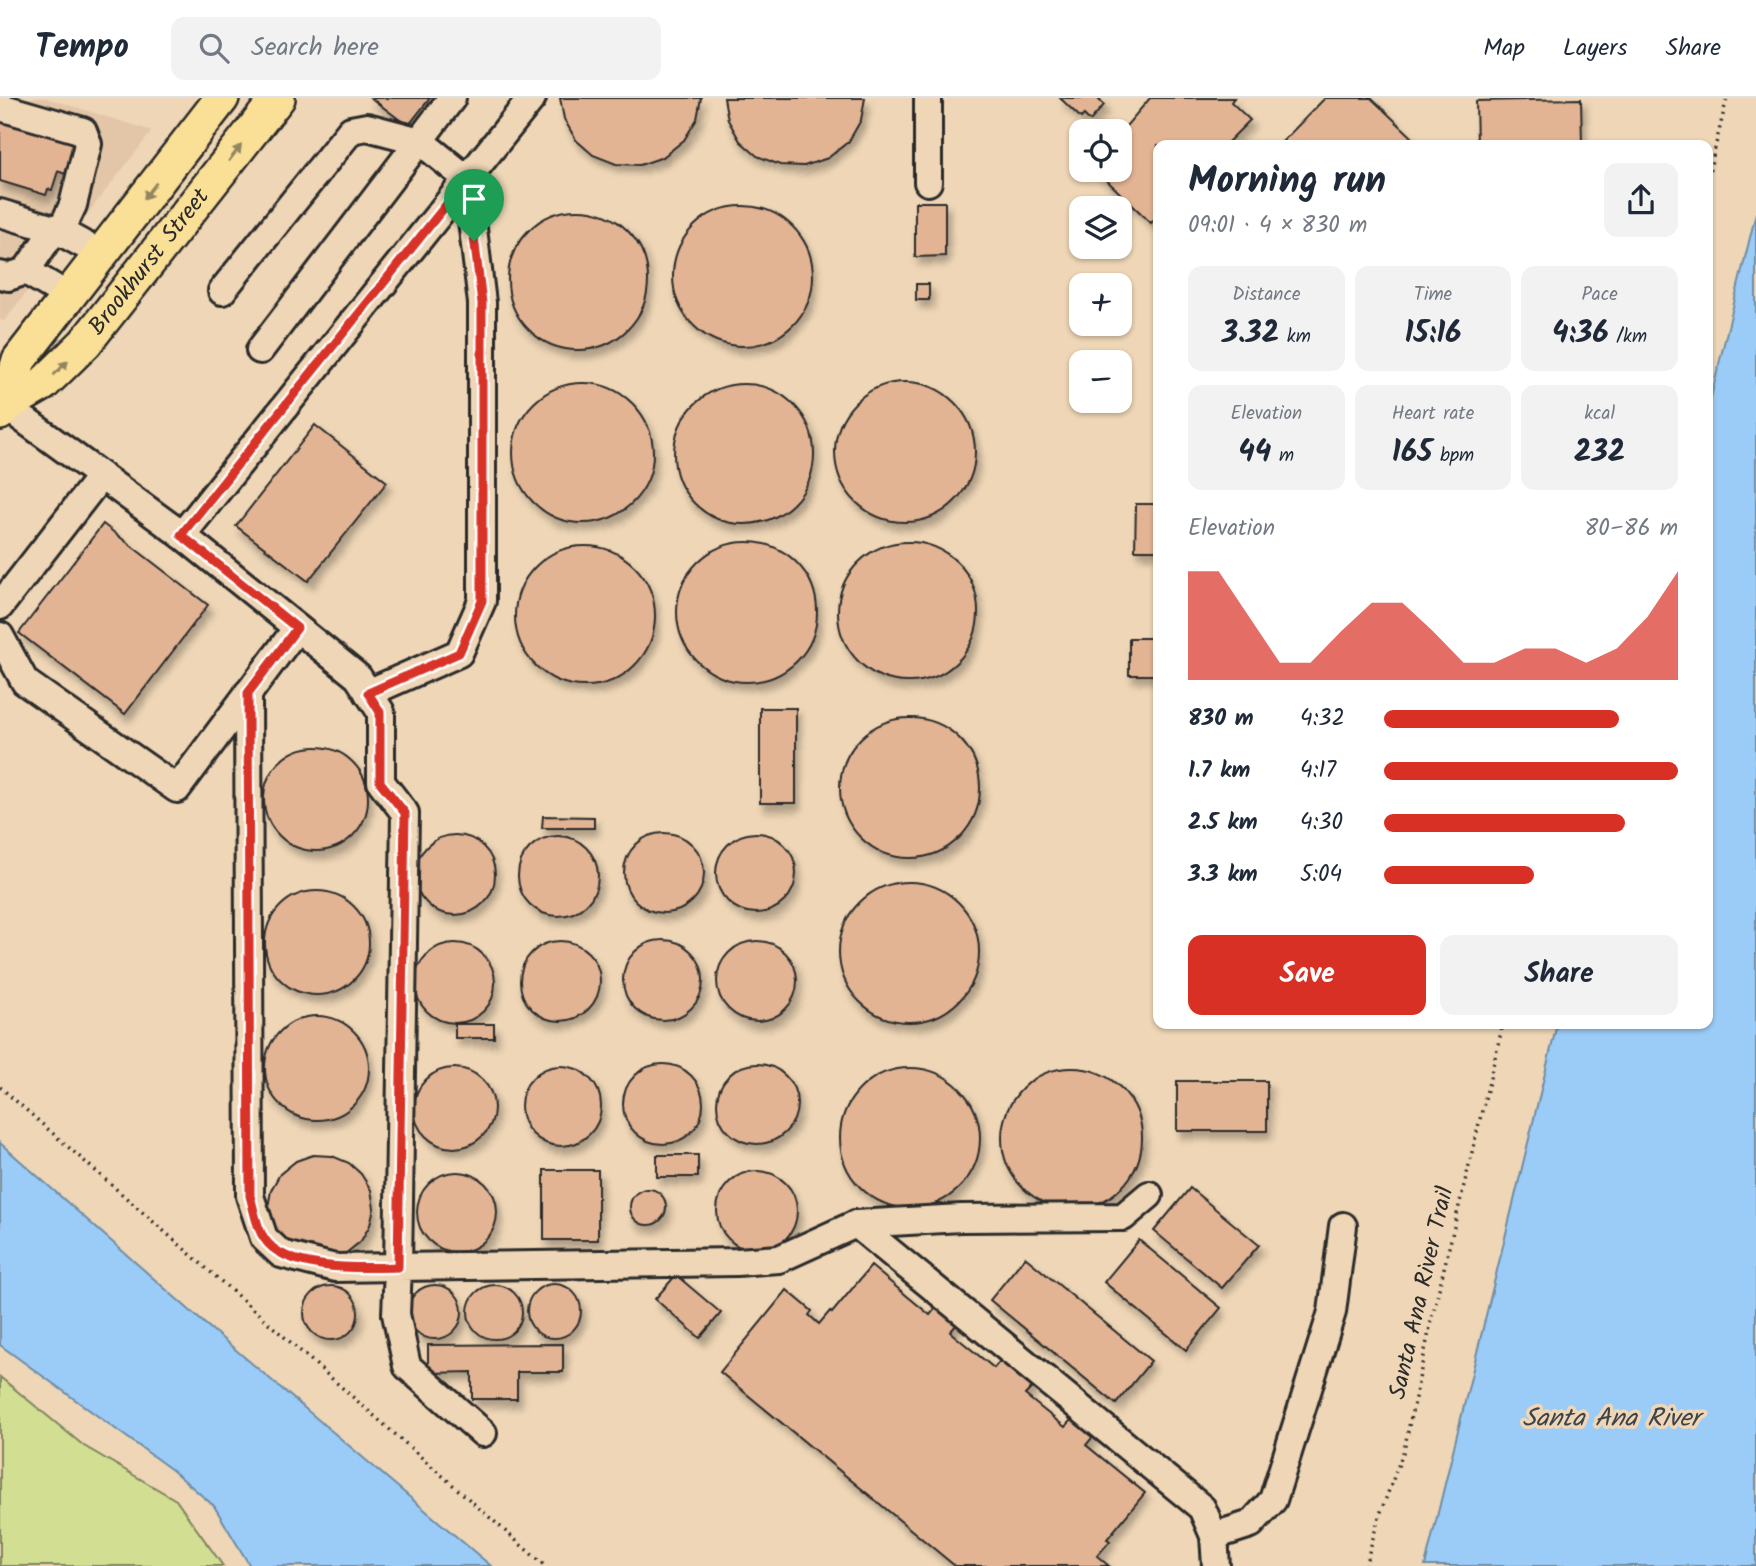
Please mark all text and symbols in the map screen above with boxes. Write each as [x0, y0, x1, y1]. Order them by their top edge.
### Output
search box [171, 17, 661, 80]
text: Tempo [35, 22, 129, 75]
text: Search here [251, 27, 379, 69]
icon: search [195, 29, 233, 67]
text: Map [1483, 29, 1525, 68]
text: Layers [1563, 29, 1627, 68]
text: Share [1665, 29, 1721, 68]
map controls [1069, 119, 1132, 413]
button: locate [1069, 119, 1132, 182]
one-way arrow [227, 144, 241, 162]
text: Morning run [1188, 152, 1386, 212]
button: share [1604, 163, 1678, 237]
pin [444, 169, 504, 241]
street label: Brookhurst Street [78, 179, 220, 344]
icon: arrive [455, 180, 493, 218]
one-way arrow [142, 181, 157, 199]
button: layers [1069, 196, 1132, 259]
text: 09:01 · 4 × 830 m [1188, 208, 1367, 244]
button: + [1069, 273, 1132, 336]
text: Distance [1232, 280, 1300, 310]
text: Time [1414, 280, 1452, 310]
text: Pace [1582, 280, 1618, 310]
text: 3.32 [1222, 310, 1279, 358]
text: 15:16 [1405, 310, 1461, 358]
text: 4:36 [1552, 310, 1609, 358]
text: km [1279, 322, 1311, 352]
text: /km [1609, 322, 1647, 352]
button: − [1069, 350, 1132, 413]
one-way arrow [52, 361, 69, 377]
text: Elevation [1230, 399, 1302, 429]
text: Heart rate [1392, 399, 1474, 429]
text: kcal [1584, 399, 1615, 429]
text: 44 [1239, 429, 1271, 477]
text: 165 [1392, 429, 1432, 477]
text: 232 [1574, 429, 1625, 477]
text: m [1271, 441, 1294, 471]
text: bpm [1432, 441, 1474, 471]
text: Elevation [1188, 511, 1275, 547]
text: 80–86 m [1584, 511, 1678, 547]
text: 830 m [1188, 701, 1254, 737]
text: 4:32 [1300, 701, 1345, 737]
text: 1.7 km [1188, 753, 1250, 789]
text: 4:17 [1300, 753, 1336, 789]
text: 2.5 km [1188, 805, 1258, 841]
text: 4:30 [1300, 805, 1343, 841]
text: 3.3 km [1188, 857, 1258, 893]
text: 5:04 [1300, 857, 1342, 893]
button: Save [1188, 935, 1426, 1015]
button: Share [1440, 935, 1678, 1015]
street label: Santa Ana River Trail [1379, 1183, 1465, 1403]
water label: Santa Ana River [1522, 1398, 1705, 1440]

